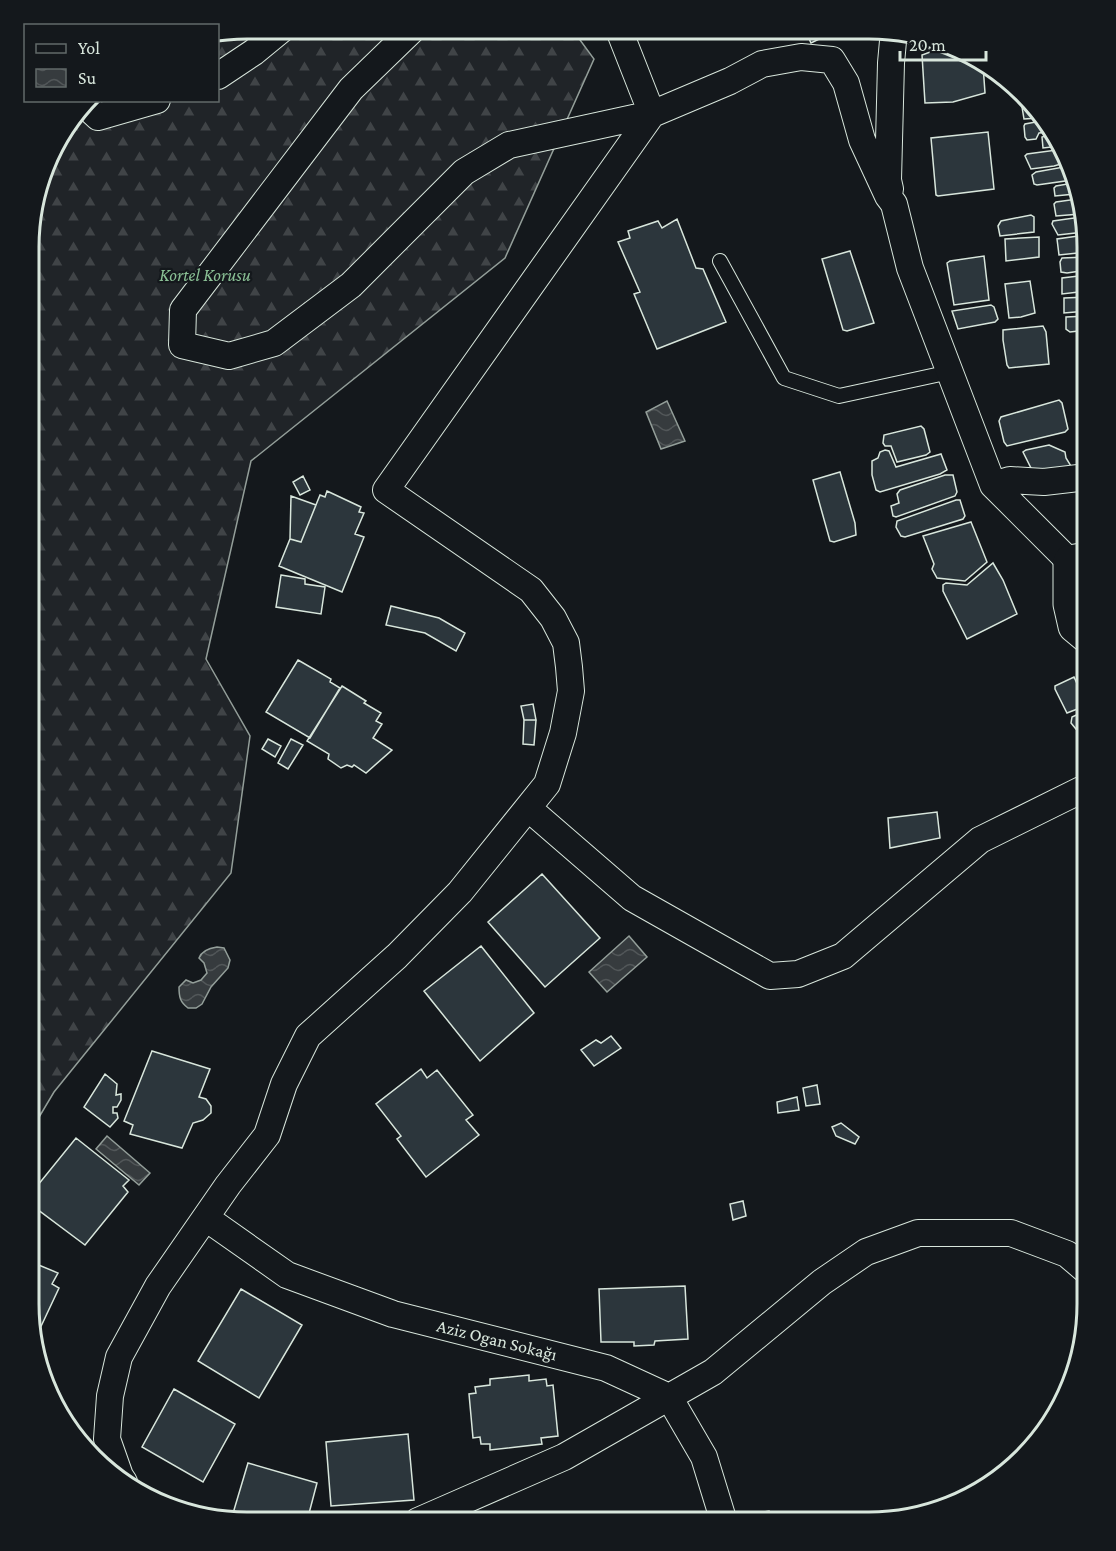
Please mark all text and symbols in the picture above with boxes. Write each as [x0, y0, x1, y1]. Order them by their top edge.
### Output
legend [24, 24, 219, 102]
scale bar [900, 24, 986, 62]
text: 20 m [909, 35, 946, 55]
text: Yol [78, 38, 100, 58]
text: Su [78, 68, 96, 88]
park label: Kortel Korusu [159, 265, 251, 285]
street label: Aziz Ogan Sokağı [435, 1315, 559, 1365]

